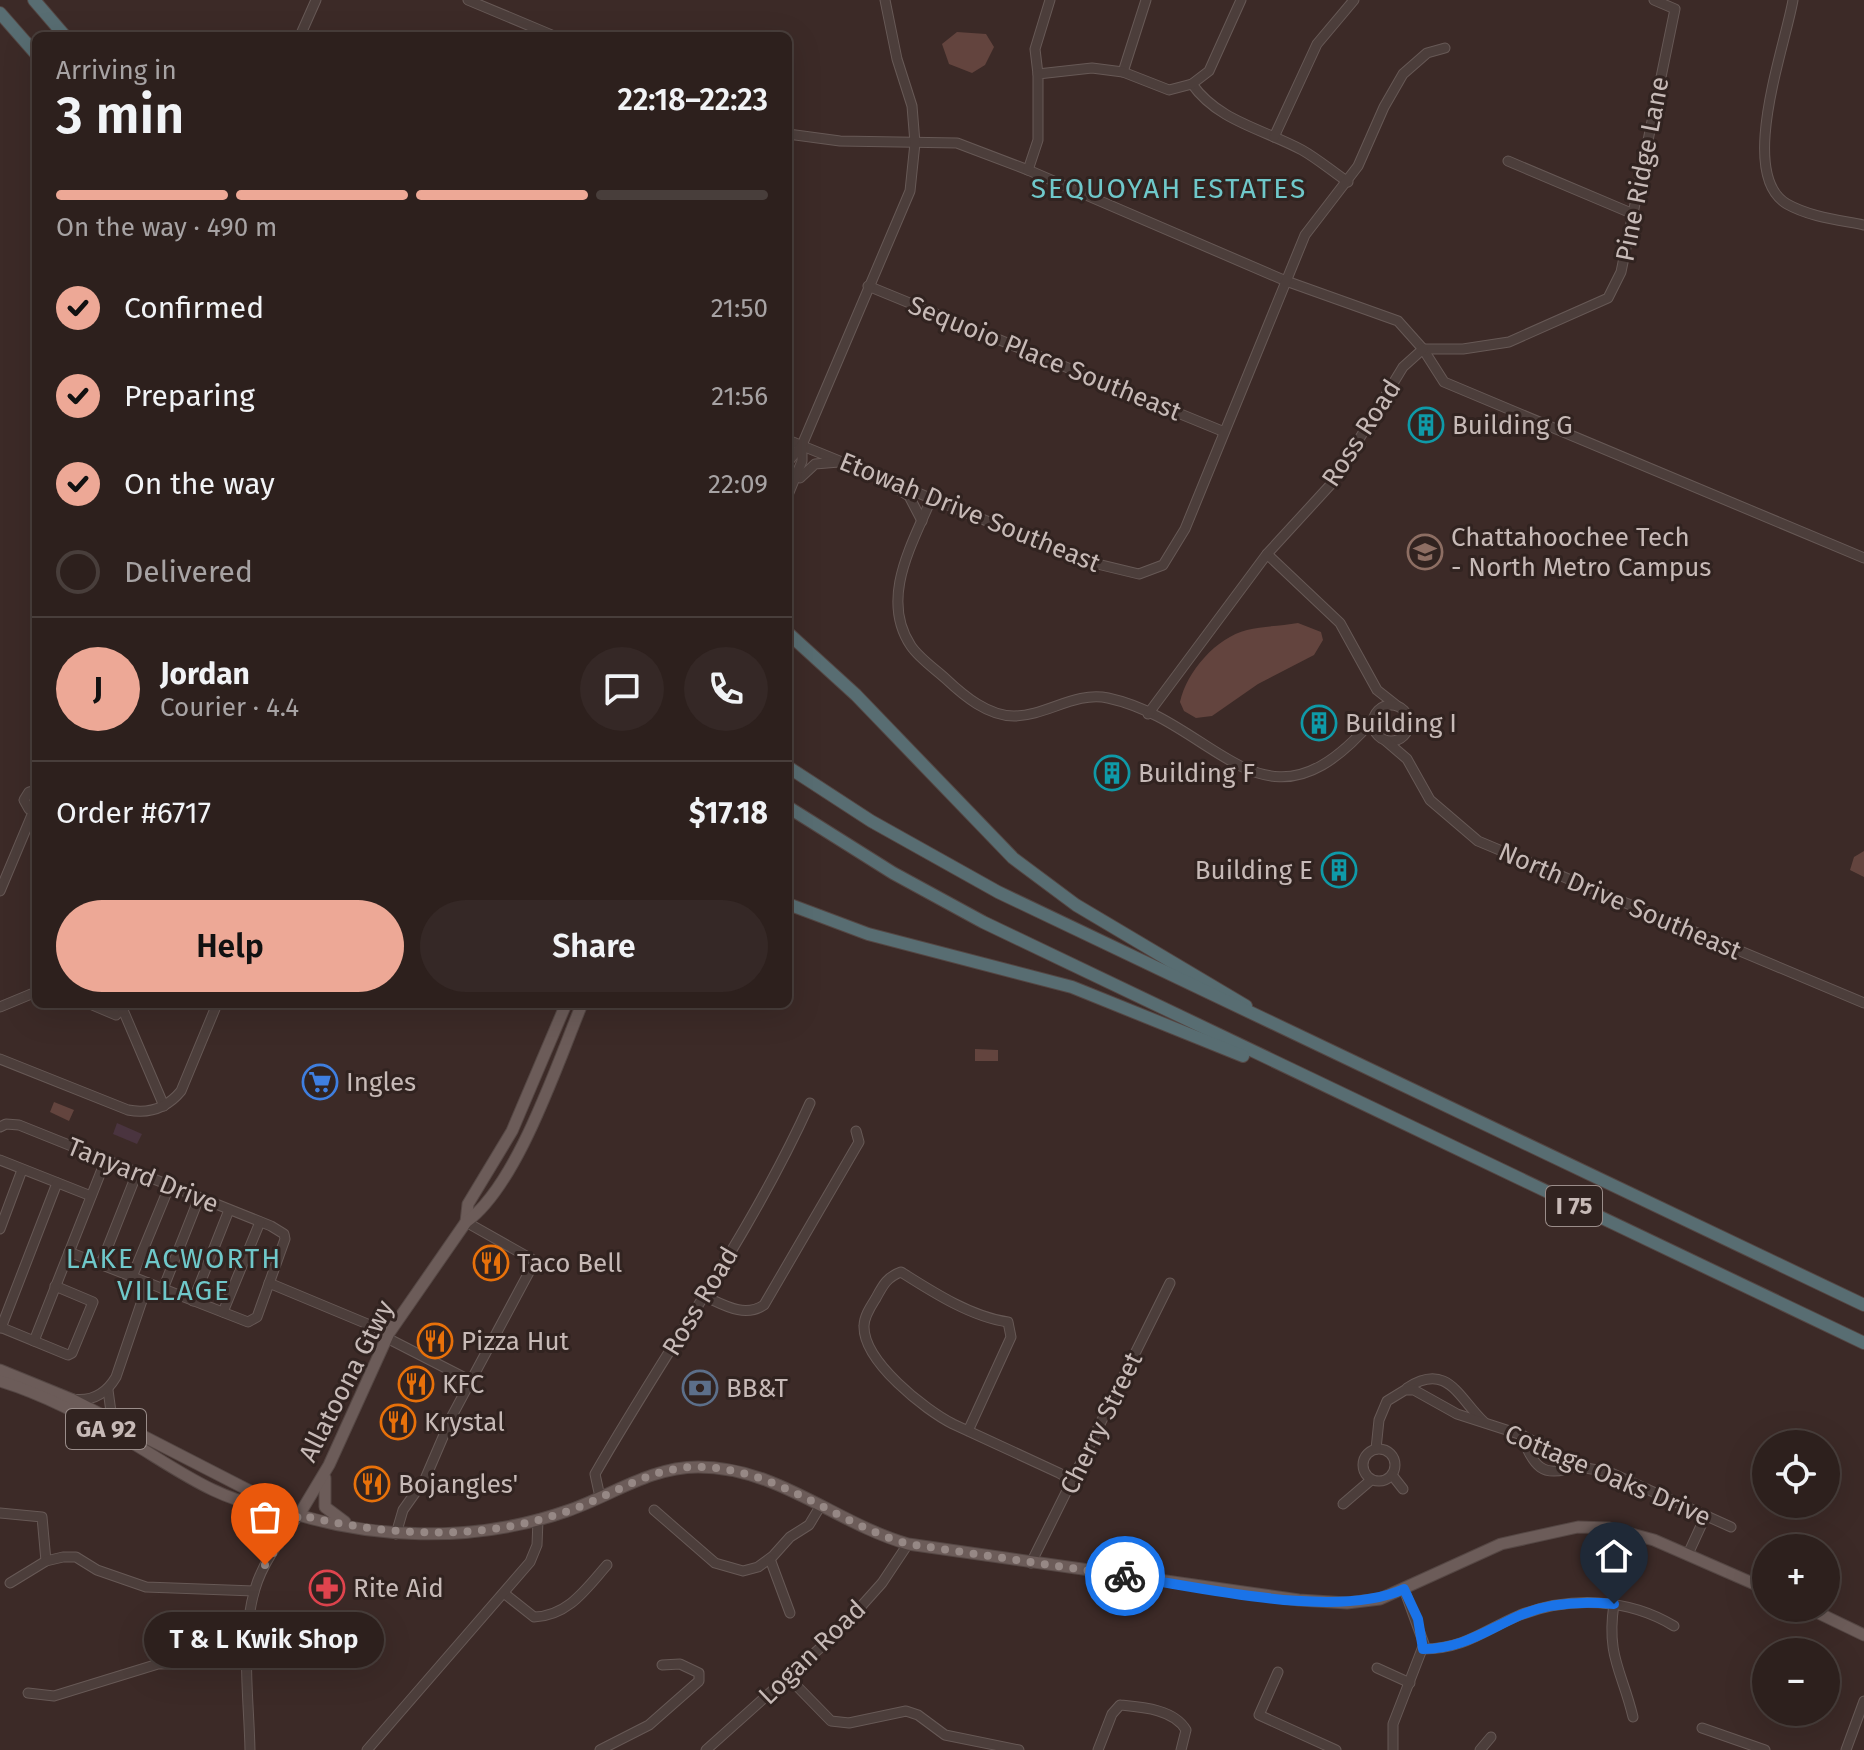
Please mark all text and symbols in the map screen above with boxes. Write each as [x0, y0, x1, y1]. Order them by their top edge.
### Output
text: Arriving in [56, 55, 177, 86]
street label: Pine Ridge Lane [1609, 74, 1676, 264]
text: 22:18–22:23 [618, 82, 768, 118]
text: 3 min [56, 84, 184, 147]
district label: SEQUOYAH ESTATES [1031, 172, 1307, 205]
text: On the way · 490 m [56, 212, 277, 243]
icon: check [56, 286, 100, 330]
street label: Sequoio Place Southeast [904, 289, 1186, 428]
text: Confirmed [124, 290, 264, 326]
text: 21:50 [711, 293, 768, 324]
icon: check [56, 374, 100, 418]
street label: Ross Road [1315, 374, 1407, 493]
text: Preparing [124, 378, 255, 414]
text: 21:56 [711, 381, 768, 412]
building icon: Building G [1407, 406, 1445, 444]
place label: Building G [1452, 410, 1573, 441]
street label: Etowah Drive Southeast [835, 446, 1105, 579]
icon: check [56, 462, 100, 506]
text: On the way [124, 466, 275, 502]
text: 22:09 [708, 469, 768, 500]
place label: Chattahoochee Tech - North Metro Campus [1451, 522, 1711, 583]
school or university icon: Chattahoochee Tech - North Metro Campus [1406, 533, 1444, 571]
text: Delivered [124, 554, 253, 590]
button: chat [580, 647, 664, 731]
button: phone [684, 647, 768, 731]
text: Jordan [160, 656, 250, 692]
text: J [93, 671, 103, 707]
text: Courier · 4.4 [160, 692, 299, 723]
building icon: Building I [1300, 704, 1338, 742]
place label: Building I [1345, 708, 1457, 739]
building icon: Building F [1093, 754, 1131, 792]
place label: Building F [1138, 758, 1255, 789]
text: Order #6717 [56, 795, 211, 831]
text: $17.18 [689, 795, 768, 831]
street label: North Drive Southeast [1494, 836, 1746, 967]
building icon: Building E [1320, 851, 1358, 889]
place label: Building E [1195, 855, 1313, 886]
button: Help [56, 900, 404, 992]
button: Share [420, 900, 768, 992]
supermarket icon: Ingles [301, 1063, 339, 1101]
place label: Ingles [346, 1067, 416, 1098]
street label: Tanyard Drive [63, 1131, 223, 1220]
road number: I 75 [1546, 1186, 1602, 1226]
street label: Ross Road [656, 1241, 745, 1361]
district label: LAKE ACWORTH VILLAGE [66, 1242, 282, 1307]
restaurant icon: Taco Bell [472, 1244, 510, 1282]
place label: Taco Bell [517, 1248, 623, 1279]
street label: Allatoona Gtwy [292, 1295, 401, 1467]
restaurant icon: Pizza Hut [416, 1322, 454, 1360]
place label: Pizza Hut [461, 1326, 570, 1357]
street label: Cherry Street [1054, 1347, 1149, 1499]
restaurant icon: KFC [397, 1365, 435, 1403]
place label: KFC [442, 1369, 485, 1400]
bank icon: BB&T [681, 1369, 719, 1407]
place label: BB&T [726, 1373, 789, 1404]
restaurant icon: Krystal [379, 1403, 417, 1441]
place label: Krystal [424, 1407, 505, 1438]
road number: GA 92 [66, 1409, 146, 1449]
street label: Cottage Oaks Drive [1500, 1418, 1716, 1533]
map controls [1752, 1430, 1840, 1726]
button: locate [1752, 1430, 1840, 1518]
restaurant icon: Bojangles' [353, 1465, 391, 1503]
place label: Bojangles' [398, 1469, 518, 1500]
pin [231, 1483, 299, 1565]
icon: bag [243, 1495, 287, 1539]
pin [1580, 1522, 1648, 1604]
icon: home [1592, 1534, 1636, 1578]
button: + [1752, 1534, 1840, 1622]
courier [1085, 1536, 1165, 1616]
icon: bike [1103, 1554, 1147, 1598]
pharmacy icon: Rite Aid [308, 1569, 346, 1607]
place label: Rite Aid [353, 1573, 444, 1604]
street label: Logan Road [752, 1594, 872, 1711]
callout: T & L Kwik Shop [145, 1613, 385, 1669]
text: T & L Kwik Shop [169, 1624, 359, 1655]
button: − [1752, 1638, 1840, 1726]

